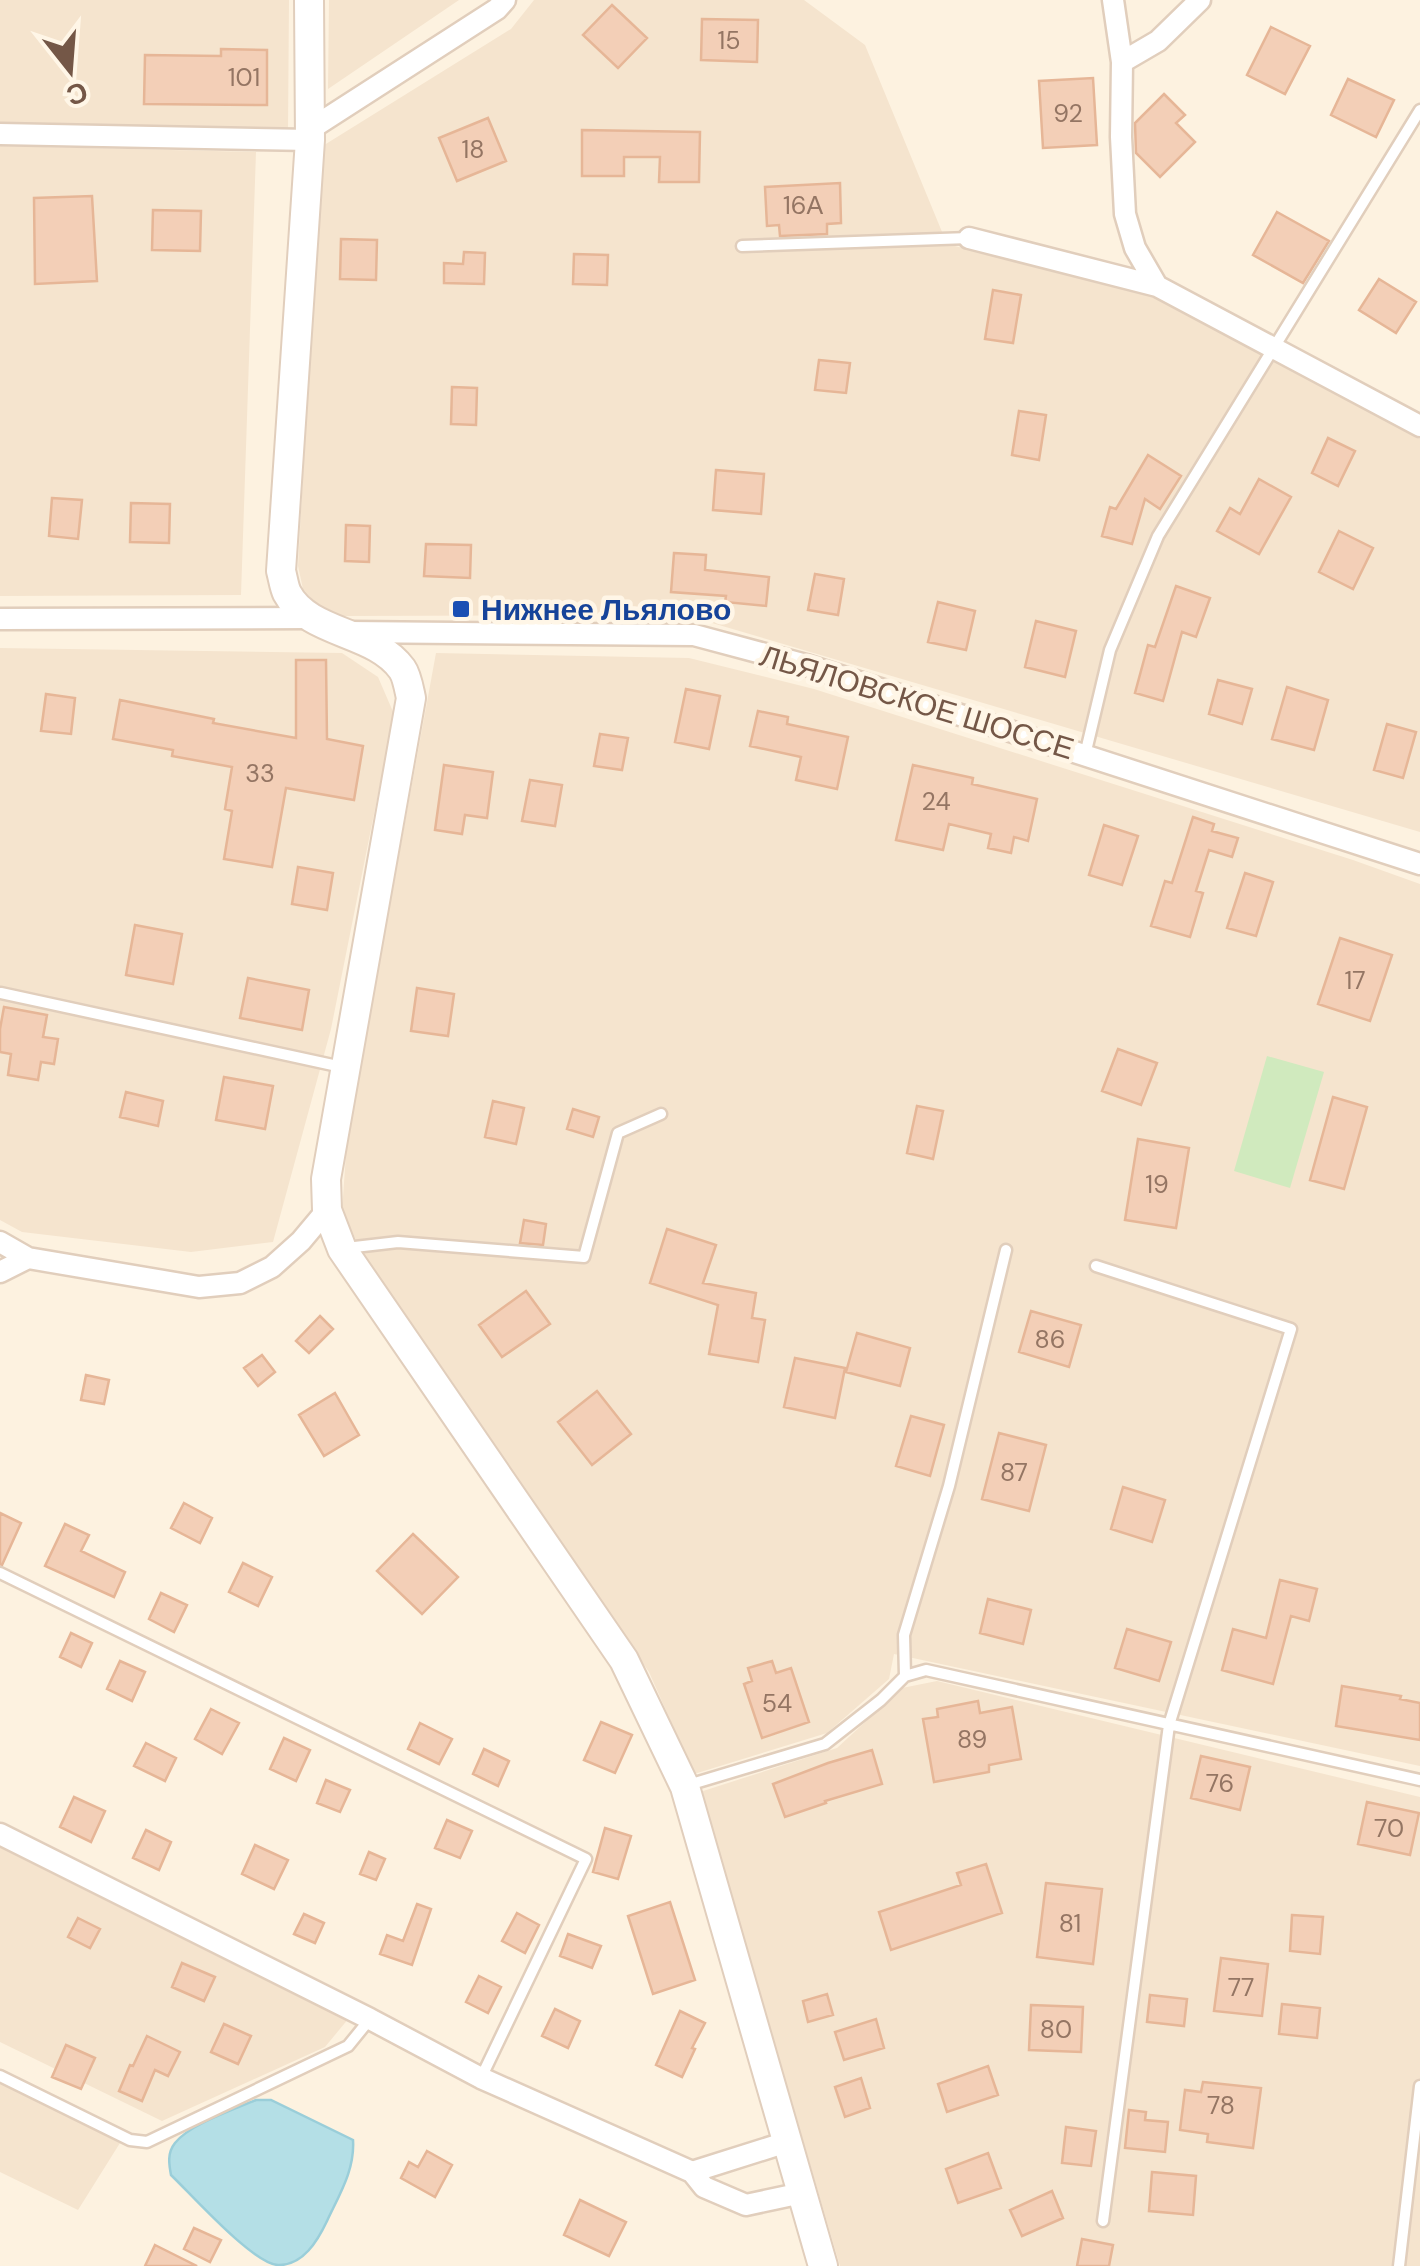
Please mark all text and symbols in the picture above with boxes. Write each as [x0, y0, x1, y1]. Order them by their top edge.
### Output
north arrow [20, 20, 120, 120]
house number: 15 [717, 24, 741, 57]
house number: 101 [228, 61, 260, 94]
text: С [62, 73, 92, 114]
house number: 92 [1053, 97, 1083, 130]
house number: 18 [461, 133, 485, 166]
house number: 16А [783, 189, 823, 222]
place label: Нижнее Льялово [481, 590, 731, 629]
marker: Нижнее Льялово [450, 598, 472, 620]
street label: ЛЬЯЛОВСКОЕ ШОССЕ [755, 636, 1079, 768]
house number: 33 [245, 757, 275, 790]
house number: 24 [921, 785, 951, 818]
house number: 17 [1344, 964, 1366, 997]
house number: 19 [1145, 1168, 1169, 1201]
house number: 86 [1035, 1323, 1065, 1356]
house number: 87 [1000, 1456, 1028, 1489]
house number: 54 [762, 1687, 792, 1720]
house number: 89 [957, 1723, 987, 1756]
house number: 76 [1206, 1767, 1234, 1800]
house number: 70 [1374, 1812, 1404, 1845]
house number: 81 [1059, 1907, 1081, 1940]
house number: 77 [1228, 1971, 1254, 2004]
house number: 80 [1040, 2013, 1072, 2046]
house number: 78 [1207, 2089, 1235, 2122]

